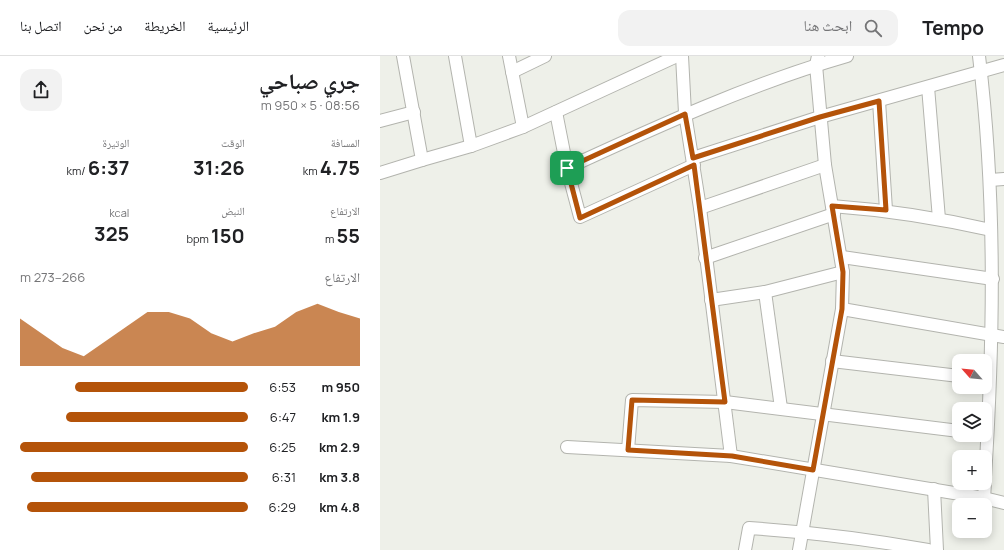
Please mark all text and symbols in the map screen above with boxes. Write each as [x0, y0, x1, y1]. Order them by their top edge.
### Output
search box [618, 10, 898, 46]
text: ابحث هنا [804, 15, 852, 36]
text: Tempo [922, 15, 984, 41]
text: اتصل بنا [20, 16, 62, 35]
text: من نحن [84, 16, 122, 35]
text: الخريطة [144, 16, 186, 35]
text: الرئيسية [208, 16, 249, 35]
icon: search [862, 17, 884, 39]
text: جري صباحي [259, 66, 360, 96]
button: share [20, 69, 62, 111]
text: 08:56 · 5 × 950 m [261, 96, 360, 114]
text: الوتيرة [103, 135, 129, 150]
text: الوقت [221, 135, 245, 150]
text: المسافة [331, 135, 360, 150]
pin [550, 151, 584, 185]
text: 6:37 [88, 154, 129, 181]
text: 31:26 [193, 154, 245, 181]
text: 4.75 [320, 154, 360, 181]
icon: arrive [556, 157, 578, 179]
text: /km [66, 163, 88, 178]
text: km [303, 163, 320, 178]
text: النبض [221, 203, 245, 218]
text: الارتفاع [330, 203, 360, 218]
text: kcal [109, 205, 129, 220]
text: 325 [94, 220, 129, 247]
text: 150 [211, 222, 245, 249]
text: 55 [337, 222, 360, 249]
text: bpm [186, 231, 211, 246]
text: m [325, 231, 337, 246]
text: 266–273 m [20, 268, 85, 286]
text: الارتفاع [325, 268, 360, 286]
north arrow [952, 354, 992, 394]
map controls [952, 354, 992, 538]
text: 6:53 [269, 378, 296, 396]
text: 950 m [321, 378, 360, 396]
button: layers [952, 402, 992, 442]
text: 6:47 [270, 408, 296, 426]
text: 1.9 km [322, 408, 360, 426]
text: 6:25 [269, 438, 296, 456]
text: 2.9 km [319, 438, 360, 456]
button: + [952, 450, 992, 490]
text: 6:31 [272, 468, 296, 486]
text: 3.8 km [319, 468, 360, 486]
text: 6:29 [269, 498, 296, 516]
text: 4.8 km [319, 498, 360, 516]
button: − [952, 498, 992, 538]

